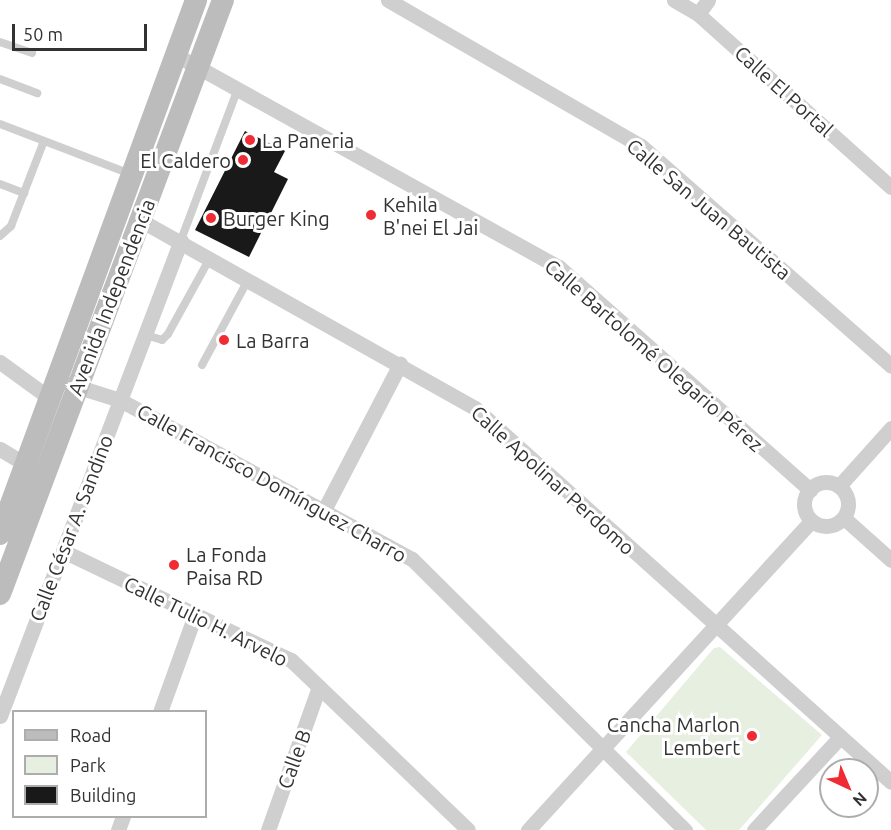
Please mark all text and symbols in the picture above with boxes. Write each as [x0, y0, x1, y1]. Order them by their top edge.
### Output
scale bar [15, 12, 150, 50]
text: 50 m [23, 24, 63, 44]
street label: Calle El Portal [730, 41, 838, 141]
place label: La Paneria [262, 128, 354, 152]
marker: La Paneria [243, 133, 257, 147]
street label: Calle San Juan Bautista [622, 133, 796, 285]
place label: El Caldero [140, 148, 231, 172]
marker: El Caldero [236, 153, 250, 167]
place label: Kehila B'nei El Jai [383, 192, 478, 239]
street label: Avenida Independencia [62, 195, 160, 399]
place label: Burger King [223, 206, 330, 230]
marker: Kehila B'nei El Jai [364, 208, 378, 222]
marker: Burger King [204, 211, 218, 225]
street label: Calle Bartolomé Olegario Pérez [540, 254, 768, 456]
place label: La Barra [236, 328, 309, 352]
marker: La Barra [217, 333, 231, 347]
street label: Calle Francisco Domínguez Charro [133, 399, 411, 567]
street label: Calle Apolinar Perdomo [466, 400, 640, 560]
street label: Calle César A. Sandino [24, 431, 118, 625]
place label: La Fonda Paisa RD [186, 542, 267, 589]
marker: La Fonda Paisa RD [167, 558, 181, 572]
street label: Calle Tulio H. Arvelo [120, 571, 292, 671]
legend [12, 710, 207, 818]
place label: Cancha Marlon Lembert [607, 712, 740, 759]
text: Road [70, 725, 112, 745]
street label: Calle B [272, 726, 316, 792]
marker: Cancha Marlon Lembert [745, 729, 759, 743]
text: Park [70, 755, 106, 775]
north arrow [819, 758, 879, 818]
text: Building [70, 785, 136, 805]
text: N [850, 789, 871, 810]

